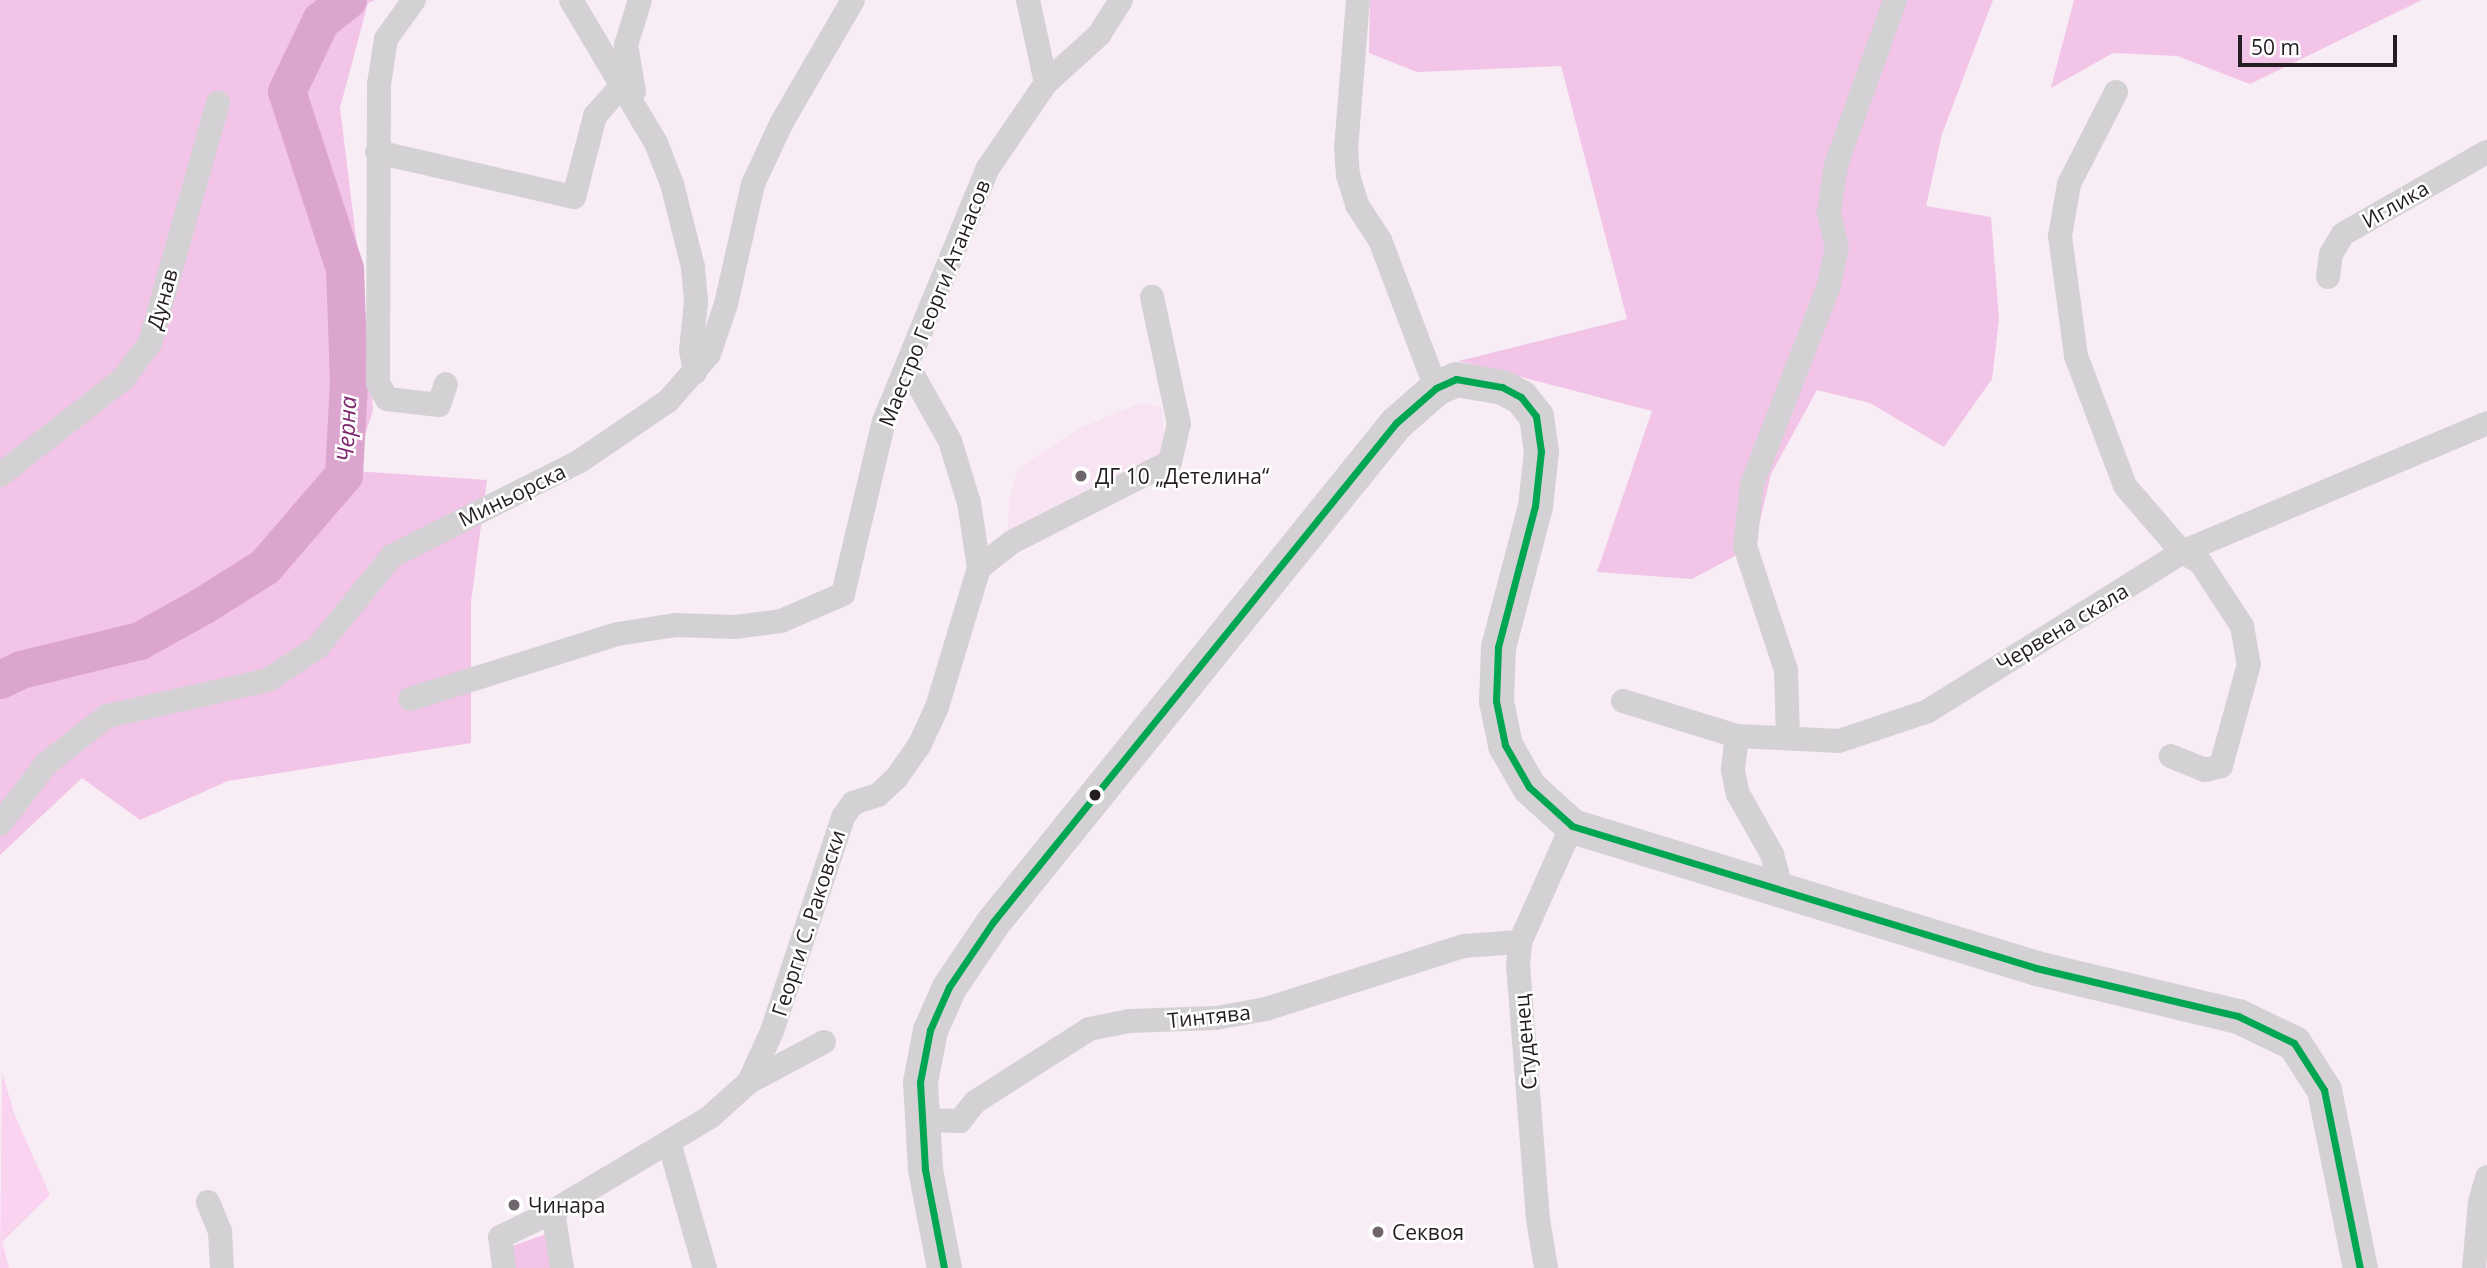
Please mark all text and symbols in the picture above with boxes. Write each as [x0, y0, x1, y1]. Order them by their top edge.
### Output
scale bar [2242, 21, 2401, 65]
text: 50 m [2251, 33, 2300, 61]
street label: Иглика [2357, 175, 2433, 233]
street label: Маестро Георги Атанасов [873, 176, 995, 430]
street label: Дунав [141, 266, 183, 332]
water label: Черна [330, 395, 362, 463]
street label: Миньорска [454, 458, 570, 532]
place label: ДГ 10 „Детелина“ [1095, 463, 1269, 489]
marker: ДГ 10 „Детелина“ [1073, 468, 1089, 484]
street label: Червена скала [1991, 578, 2133, 676]
unlabelled marker [1088, 788, 1102, 802]
street label: Георги С. Раковски [766, 827, 850, 1019]
street label: Студенец [1508, 993, 1542, 1091]
street label: Тинтява [1166, 999, 1252, 1033]
place label: Чинара [528, 1192, 605, 1218]
marker: Чинара [506, 1197, 522, 1213]
place label: Секвоя [1392, 1219, 1464, 1245]
marker: Секвоя [1370, 1224, 1386, 1240]

